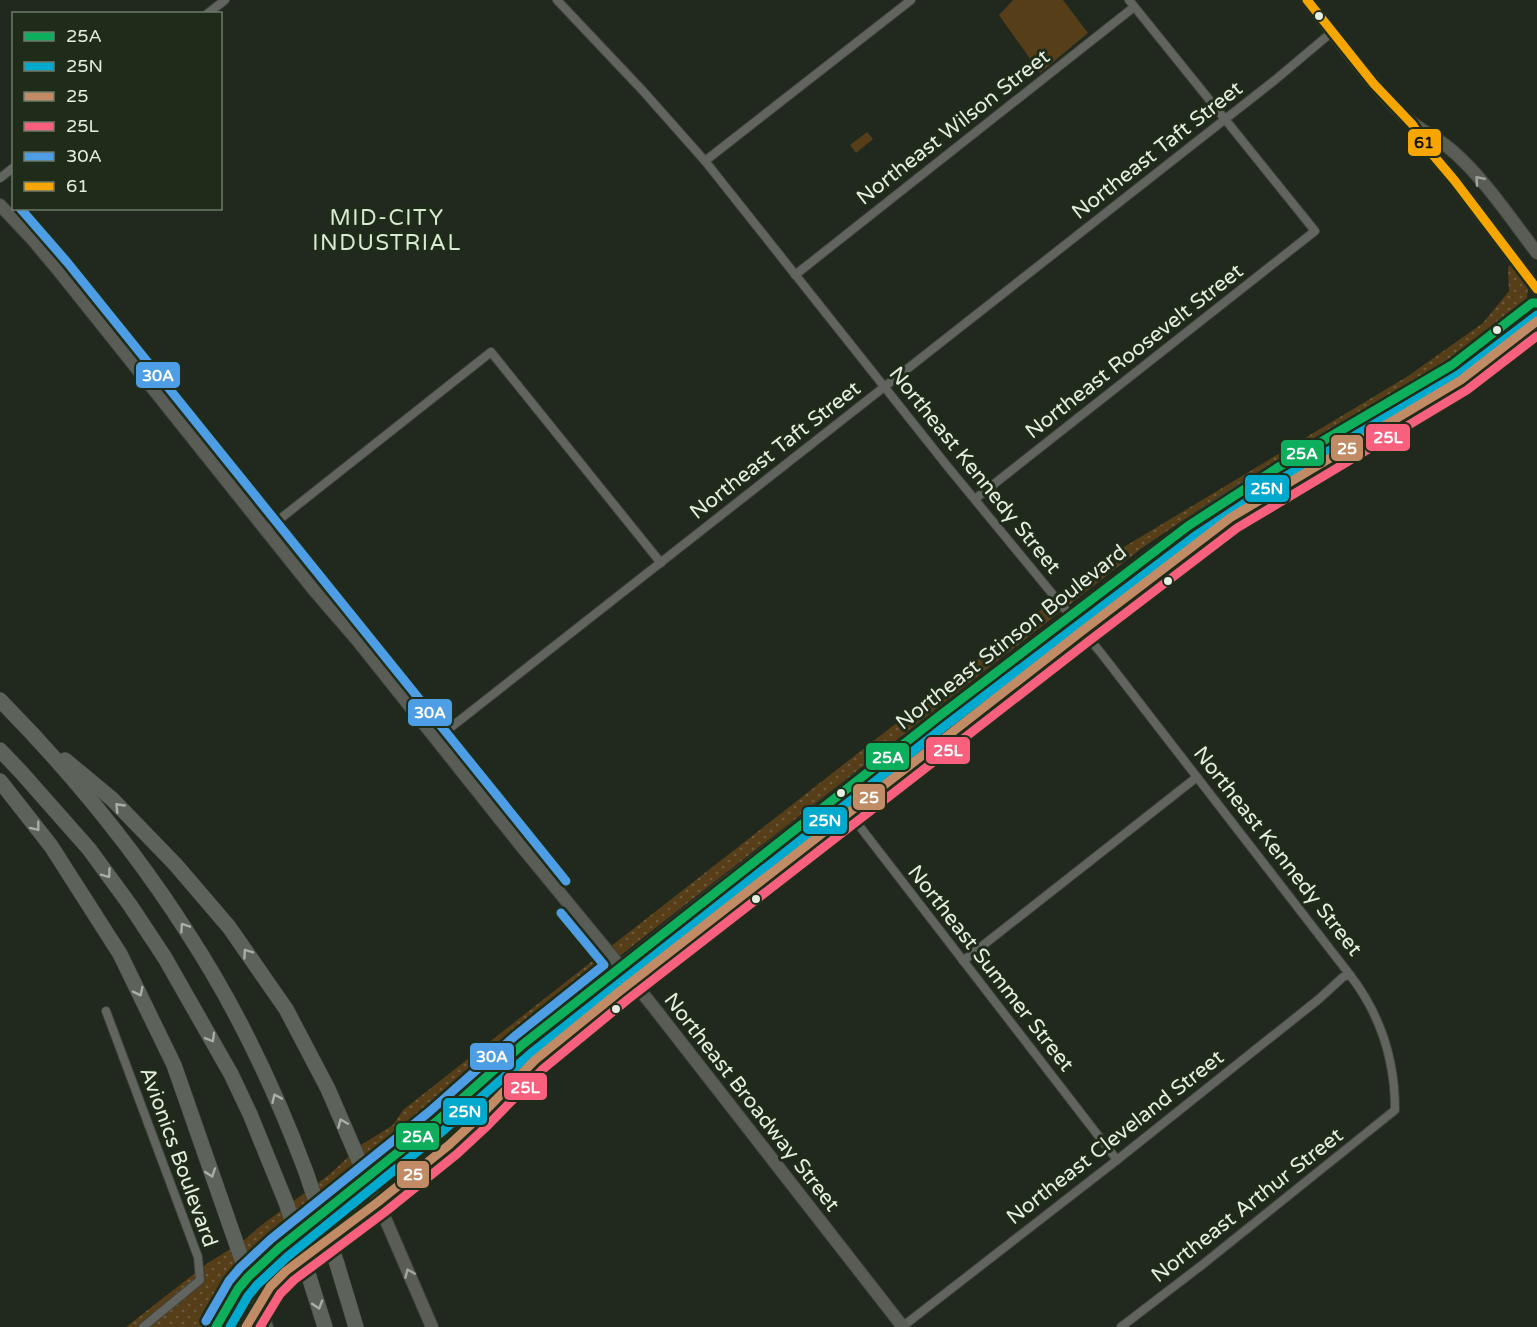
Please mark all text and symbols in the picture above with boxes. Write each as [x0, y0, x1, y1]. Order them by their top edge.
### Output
unlabelled marker [1313, 10, 1325, 22]
legend [12, 12, 222, 210]
text: 25A [66, 25, 102, 47]
street label: Northeast Wilson Street [852, 44, 1055, 210]
text: 25N [66, 55, 103, 77]
street label: Northeast Taft Street [1067, 76, 1247, 225]
text: 25 [66, 85, 89, 107]
text: 25L [66, 115, 100, 137]
line badge: 61 [1407, 128, 1442, 157]
text: 61 [1414, 133, 1434, 153]
text: 30A [66, 145, 102, 167]
text: 61 [66, 175, 89, 197]
one-way arrow [1475, 176, 1486, 187]
district label: MID-CITY INDUSTRIAL [312, 205, 462, 256]
street label: Northeast Roosevelt Street [1021, 259, 1248, 444]
unlabelled marker [1491, 324, 1503, 336]
line badge: 30A [135, 361, 181, 389]
street label: Northeast Kennedy Street [883, 362, 1066, 579]
text: 30A [142, 366, 174, 386]
street label: Northeast Taft Street [685, 376, 865, 525]
line badge: 25L [1365, 423, 1411, 452]
text: 25L [1373, 428, 1403, 448]
line badge: 25 [1330, 434, 1364, 462]
line badge: 25A [1280, 439, 1325, 467]
text: 25 [1337, 439, 1357, 459]
text: 25A [1286, 444, 1318, 464]
line badge: 25N [1244, 474, 1290, 503]
text: 25N [1251, 479, 1283, 499]
street label: Northeast Stinson Boulevard [891, 540, 1132, 735]
unlabelled marker [1162, 575, 1174, 587]
line badge: 30A [407, 698, 453, 727]
text: 30A [414, 703, 446, 723]
line badge: 25L [925, 736, 971, 765]
text: 25L [933, 741, 963, 761]
line badge: 25A [865, 742, 910, 771]
street label: Northeast Kennedy Street [1188, 742, 1367, 961]
text: 25A [872, 748, 904, 768]
line badge: 25 [852, 783, 886, 811]
unlabelled marker [835, 787, 847, 799]
text: 25 [859, 788, 879, 808]
one-way arrow [116, 803, 127, 814]
line badge: 25N [802, 806, 848, 835]
text: 25N [809, 811, 841, 831]
one-way arrow [29, 820, 40, 831]
street label: Northeast Summer Street [902, 860, 1079, 1076]
one-way arrow [100, 867, 111, 878]
unlabelled marker [750, 893, 762, 905]
one-way arrow [180, 922, 191, 933]
one-way arrow [243, 949, 254, 960]
one-way arrow [131, 986, 143, 997]
street label: Northeast Broadway Street [659, 988, 845, 1216]
unlabelled marker [610, 1003, 622, 1015]
one-way arrow [204, 1032, 215, 1043]
line badge: 30A [469, 1042, 515, 1071]
street label: Northeast Cleveland Street [1002, 1045, 1229, 1230]
text: 30A [476, 1047, 508, 1067]
street label: Avionics Boulevard [134, 1064, 223, 1251]
line badge: 25L [503, 1072, 548, 1101]
text: 25L [510, 1078, 540, 1098]
one-way arrow [271, 1094, 283, 1105]
line badge: 25N [442, 1097, 488, 1126]
text: 25N [449, 1102, 481, 1122]
one-way arrow [338, 1118, 350, 1129]
line badge: 25A [395, 1122, 440, 1151]
street label: Northeast Arthur Street [1147, 1123, 1348, 1288]
text: 25A [402, 1127, 434, 1147]
line badge: 25 [396, 1160, 430, 1189]
text: 25 [403, 1165, 423, 1185]
one-way arrow [204, 1167, 217, 1178]
one-way arrow [404, 1269, 416, 1280]
one-way arrow [311, 1299, 323, 1310]

